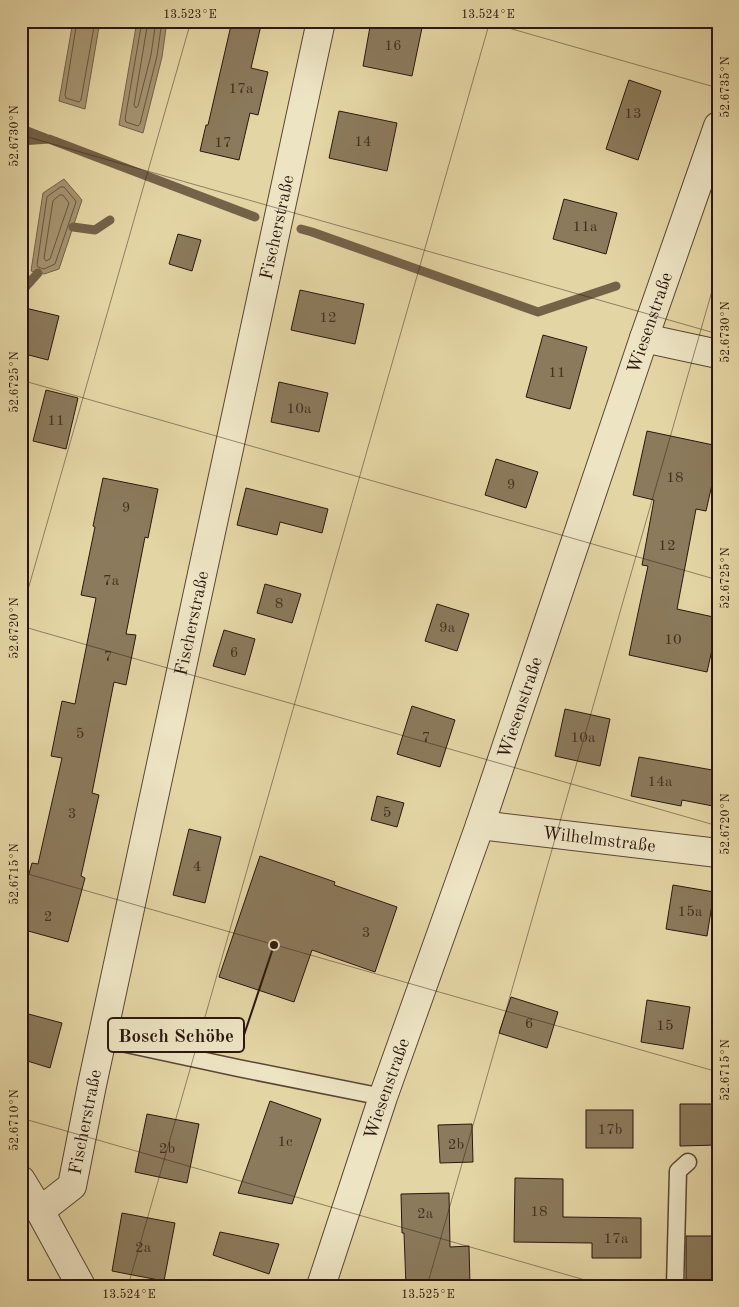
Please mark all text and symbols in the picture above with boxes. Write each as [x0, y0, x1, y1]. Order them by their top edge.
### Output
text: 13.523°E [163, 8, 217, 21]
text: 13.524°E [461, 8, 515, 21]
house number: 16 [384, 39, 402, 54]
text: 52.6735°N [719, 56, 732, 118]
house number: 17a [229, 82, 254, 97]
text: 52.6730°N [8, 105, 21, 167]
house number: 13 [624, 107, 642, 122]
house number: 14 [354, 135, 372, 150]
house number: 17 [214, 136, 232, 151]
street label: Fischerstraße [258, 174, 298, 281]
house number: 11a [573, 220, 598, 235]
street label: Wiesenstraße [625, 270, 676, 376]
text: 52.6730°N [719, 301, 732, 363]
house number: 12 [319, 311, 337, 326]
text: 52.6725°N [8, 351, 21, 413]
house number: 11 [548, 366, 566, 381]
house number: 10a [287, 402, 312, 417]
house number: 11 [47, 414, 65, 429]
house number: 18 [666, 471, 684, 486]
house number: 9 [507, 478, 515, 493]
house number: 9 [122, 501, 130, 516]
house number: 12 [658, 539, 676, 554]
text: 52.6725°N [719, 547, 732, 609]
street label: Fischerstraße [172, 569, 212, 677]
house number: 7a [103, 574, 120, 589]
text: 52.6720°N [8, 597, 21, 659]
house number: 8 [275, 597, 283, 612]
house number: 9a [439, 621, 456, 636]
house number: 10 [664, 633, 682, 648]
house number: 6 [230, 646, 238, 661]
house number: 7 [104, 650, 112, 665]
street label: Wiesenstraße [495, 655, 546, 760]
house number: 5 [76, 727, 84, 742]
house number: 7 [422, 731, 430, 746]
house number: 10a [571, 731, 596, 746]
house number: 14a [648, 775, 673, 790]
text: 52.6720°N [719, 793, 732, 855]
house number: 5 [383, 806, 391, 821]
house number: 3 [68, 807, 76, 822]
street label: Wilhelmstraße [542, 824, 657, 856]
text: 52.6715°N [8, 843, 21, 905]
house number: 4 [193, 860, 201, 875]
house number: 15a [678, 905, 703, 920]
house number: 2 [44, 910, 52, 925]
house number: 3 [362, 926, 370, 941]
house number: 6 [525, 1017, 533, 1032]
callout: Bosch Schöbe [108, 1018, 244, 1052]
house number: 15 [656, 1019, 674, 1034]
text: Bosch Schöbe [118, 1028, 234, 1047]
street label: Wiesenstraße [362, 1036, 413, 1142]
text: 52.6715°N [719, 1039, 732, 1101]
street label: Fischerstraße [67, 1068, 105, 1176]
text: 52.6710°N [8, 1089, 21, 1151]
house number: 17b [597, 1123, 623, 1138]
house number: 1c [277, 1135, 293, 1150]
house number: 2b [448, 1138, 464, 1153]
house number: 2b [159, 1142, 175, 1157]
house number: 18 [530, 1205, 548, 1220]
house number: 2a [417, 1207, 434, 1222]
house number: 17a [604, 1232, 629, 1247]
house number: 2a [135, 1241, 152, 1256]
text: 13.524°E [102, 1288, 156, 1301]
text: 13.525°E [401, 1288, 455, 1301]

